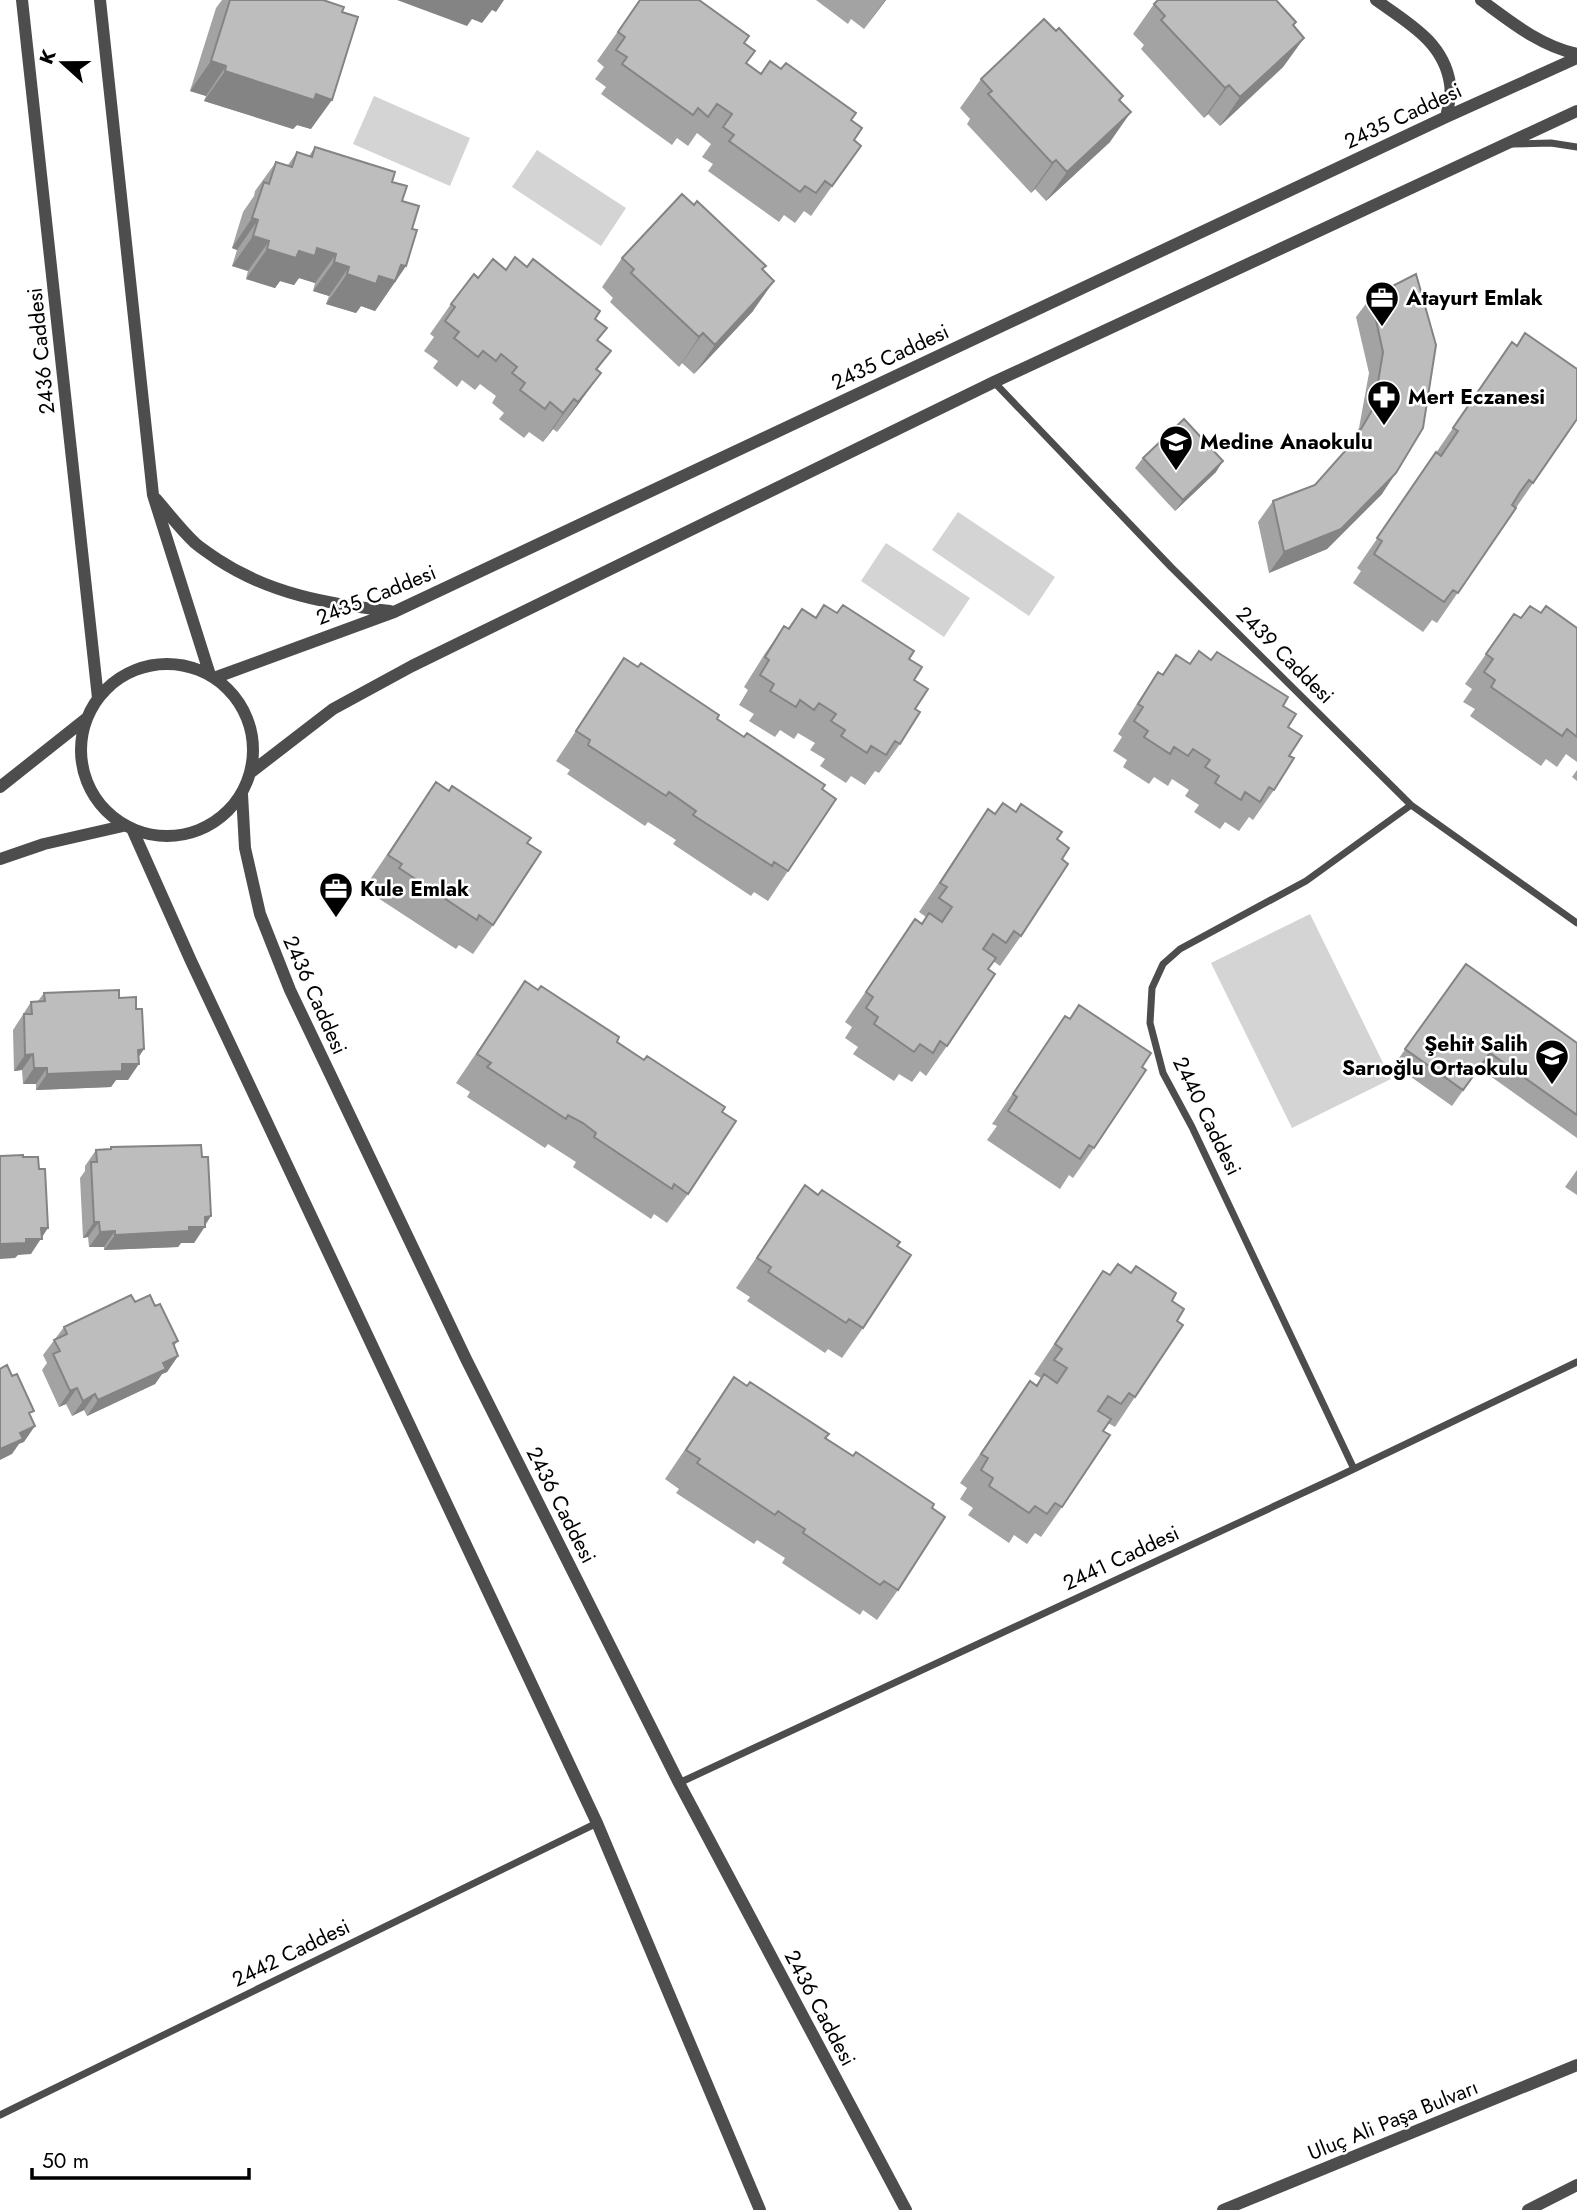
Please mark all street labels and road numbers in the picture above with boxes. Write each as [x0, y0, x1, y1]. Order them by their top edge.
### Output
street label: 2435 Caddesi [1339, 76, 1467, 156]
street label: 2436 Caddesi [19, 286, 63, 416]
street label: 2435 Caddesi [826, 317, 954, 397]
street label: 2435 Caddesi [312, 557, 440, 633]
street label: 2439 Caddesi [1229, 599, 1341, 711]
street label: 2436 Caddesi [275, 931, 355, 1059]
street label: 2440 Caddesi [1165, 1052, 1249, 1180]
street label: 2436 Caddesi [519, 1442, 603, 1568]
street label: 2441 Caddesi [1058, 1518, 1184, 1598]
street label: 2442 Caddesi [227, 1911, 355, 1995]
street label: 2436 Caddesi [777, 1945, 863, 2071]
street label: Uluç Ali Paşa Bulvarı [1303, 2072, 1483, 2168]

